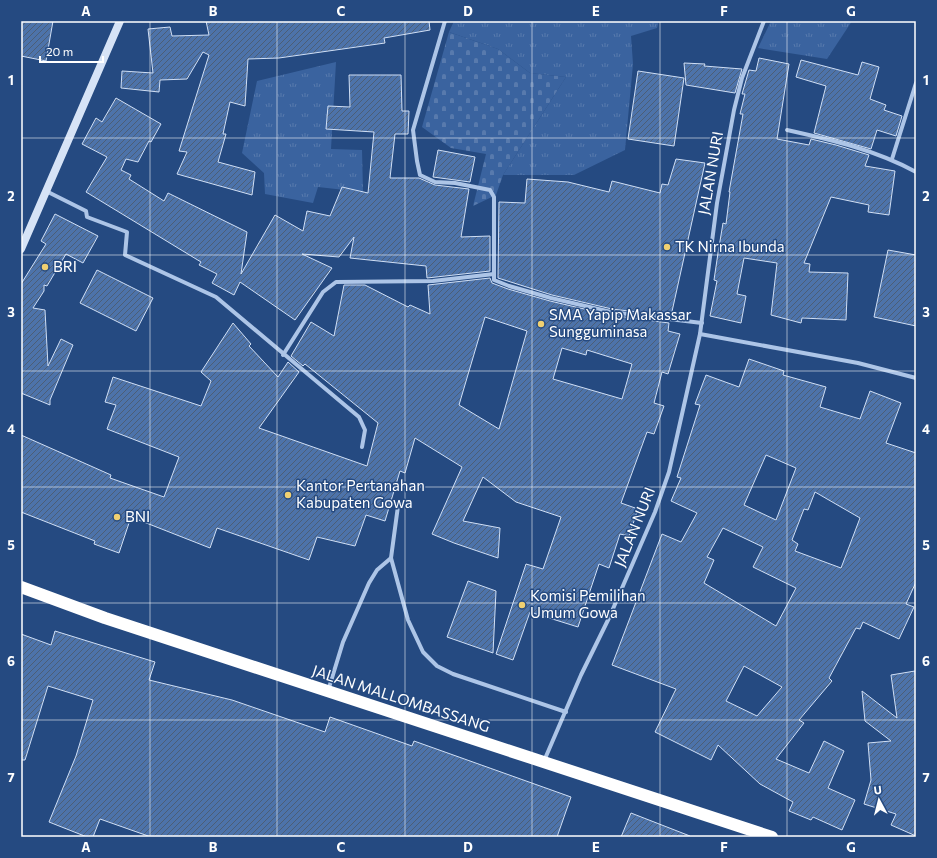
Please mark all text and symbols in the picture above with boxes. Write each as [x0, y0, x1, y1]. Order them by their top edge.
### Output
text: A [81, 3, 91, 19]
text: B [209, 3, 218, 19]
text: C [337, 3, 346, 19]
text: D [463, 3, 473, 19]
text: E [592, 3, 600, 19]
text: F [720, 3, 728, 19]
text: G [846, 3, 856, 19]
scale bar [40, 38, 103, 64]
text: 20 m [46, 44, 73, 58]
text: 1 [8, 72, 14, 88]
text: 1 [923, 72, 929, 88]
street label: JALAN NURI [694, 130, 726, 216]
text: 2 [7, 188, 15, 204]
text: 2 [922, 188, 930, 204]
place label: TK Nirna Ibunda [675, 237, 785, 255]
marker: TK Nirna Ibunda [662, 242, 672, 252]
place label: BRI [53, 257, 77, 275]
marker: BRI [40, 262, 50, 272]
text: 3 [7, 304, 15, 320]
text: 3 [922, 304, 930, 320]
place label: SMA Yapip Makassar Sungguminasa [549, 305, 691, 340]
marker: SMA Yapip Makassar Sungguminasa [536, 319, 546, 329]
text: 4 [7, 421, 15, 437]
text: 4 [922, 421, 930, 437]
place label: Kantor Pertanahan Kabupaten Gowa [296, 476, 425, 511]
street label: JALAN NURI [610, 484, 658, 569]
marker: Kantor Pertanahan Kabupaten Gowa [283, 490, 293, 500]
place label: BNI [125, 507, 150, 525]
marker: BNI [112, 512, 122, 522]
text: 5 [7, 537, 15, 553]
text: 5 [922, 537, 930, 553]
place label: Komisi Pemilihan Umum Gowa [530, 586, 646, 621]
marker: Komisi Pemilihan Umum Gowa [517, 600, 527, 610]
text: 6 [7, 653, 15, 669]
text: 6 [922, 653, 930, 669]
street label: JALAN MALLOMBASSANG [310, 661, 493, 735]
text: 7 [7, 769, 15, 785]
text: 7 [922, 769, 930, 785]
north arrow [859, 780, 899, 820]
text: U [873, 783, 882, 797]
text: A [81, 839, 91, 855]
text: B [209, 839, 218, 855]
text: C [337, 839, 346, 855]
text: D [463, 839, 473, 855]
text: E [592, 839, 600, 855]
text: F [720, 839, 728, 855]
text: G [846, 839, 856, 855]

